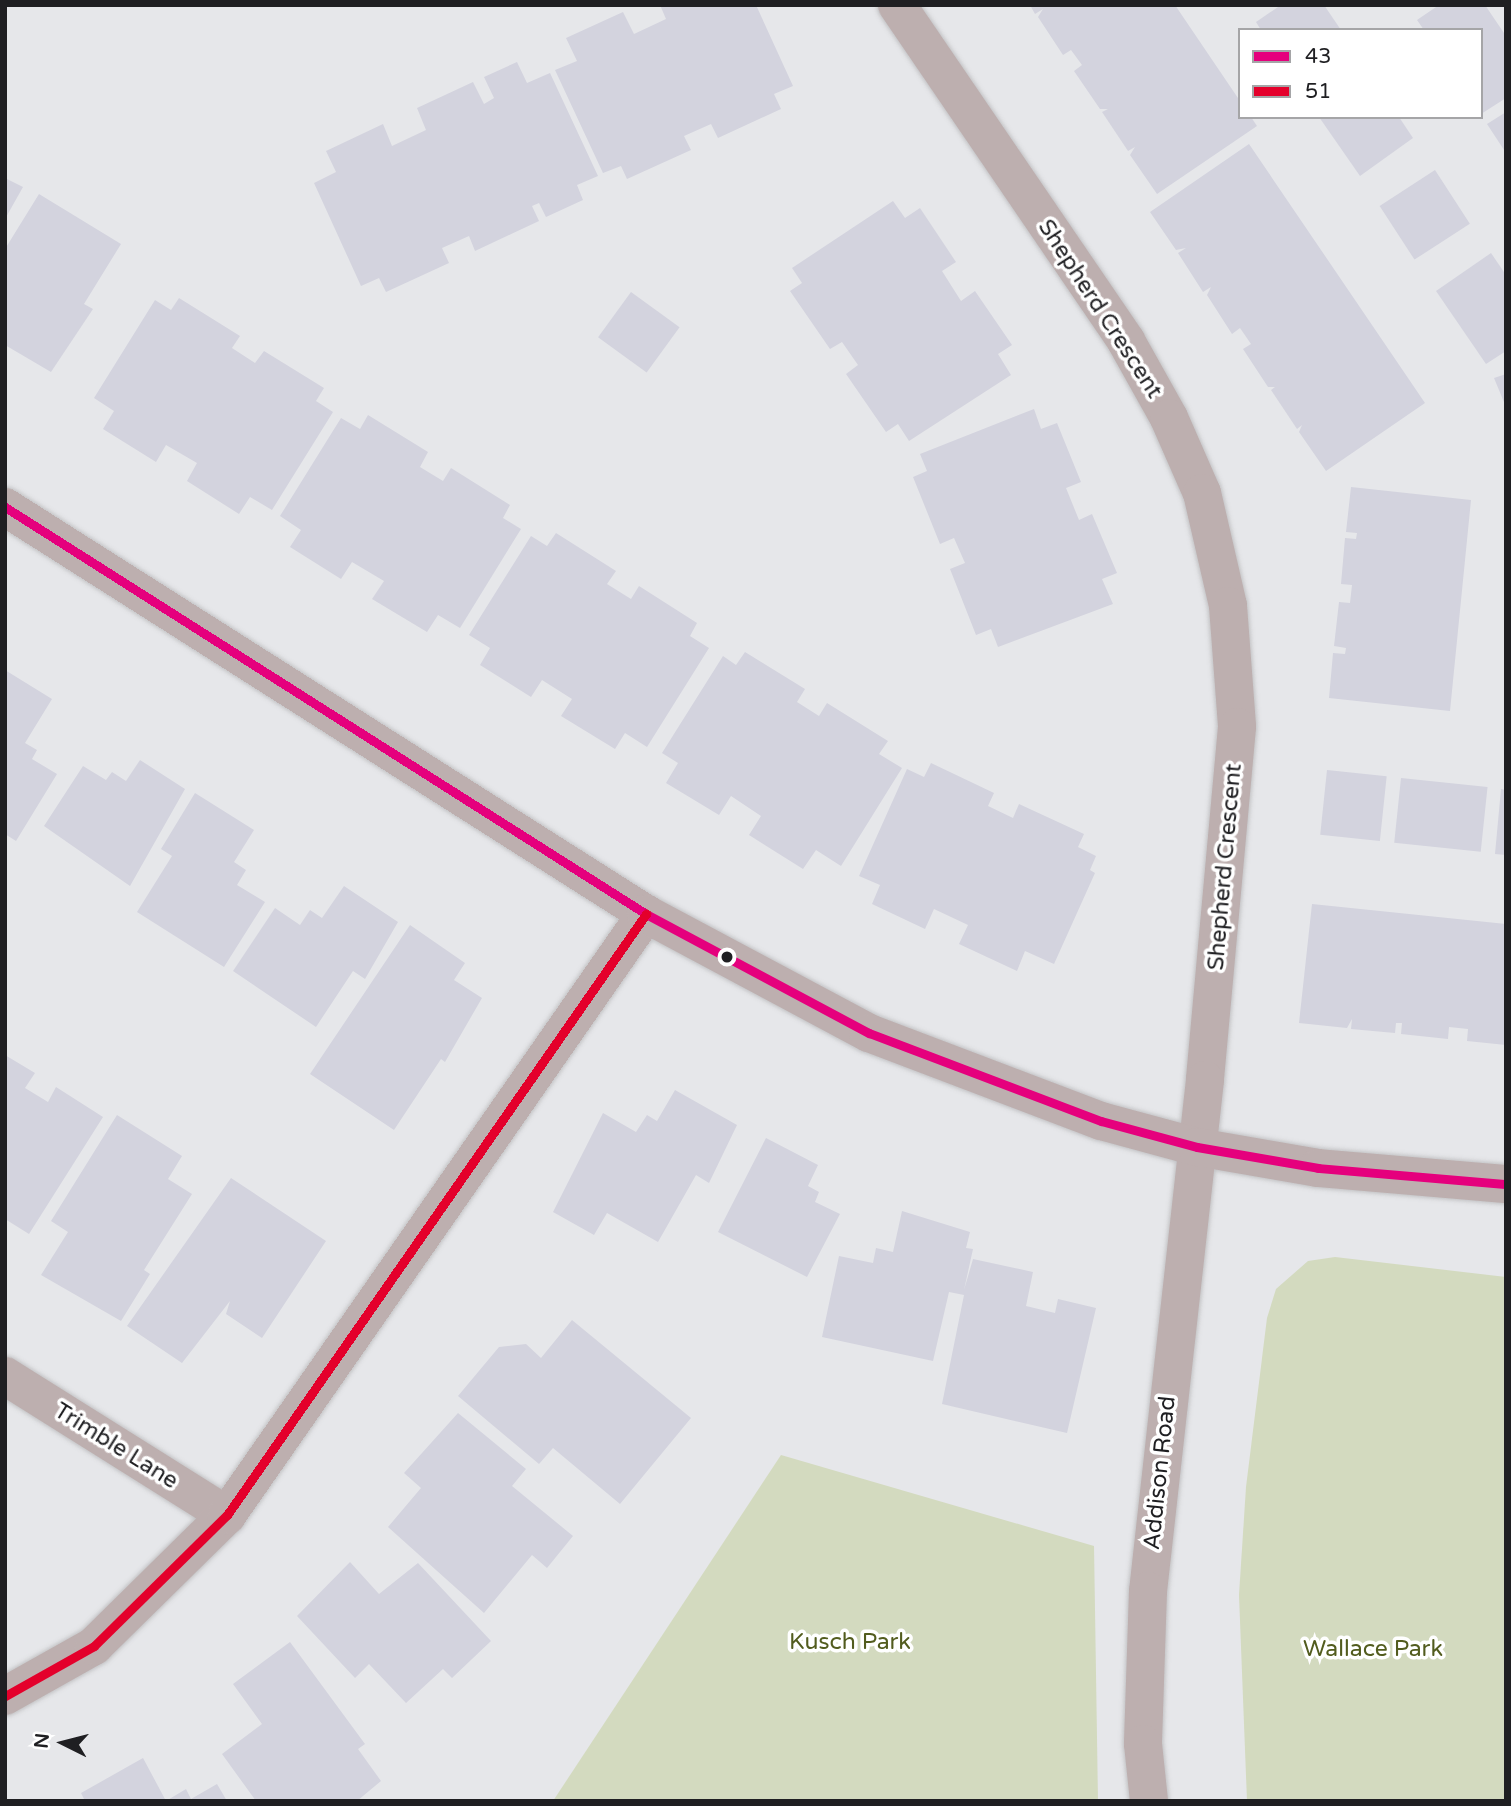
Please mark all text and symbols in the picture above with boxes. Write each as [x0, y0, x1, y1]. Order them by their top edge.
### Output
legend [1238, 28, 1483, 119]
text: 43 [1305, 44, 1331, 69]
text: 51 [1305, 79, 1331, 104]
street label: Shepherd Crescent [1032, 214, 1168, 404]
street label: Shepherd Crescent [1202, 762, 1248, 972]
unlabelled marker [720, 950, 734, 964]
street label: Addison Road [1138, 1395, 1182, 1551]
street label: Trimble Lane [49, 1397, 183, 1495]
park label: Kusch Park [789, 1628, 911, 1656]
park label: Wallace Park [1303, 1635, 1443, 1663]
north arrow [28, 1708, 98, 1778]
text: N [30, 1732, 54, 1750]

